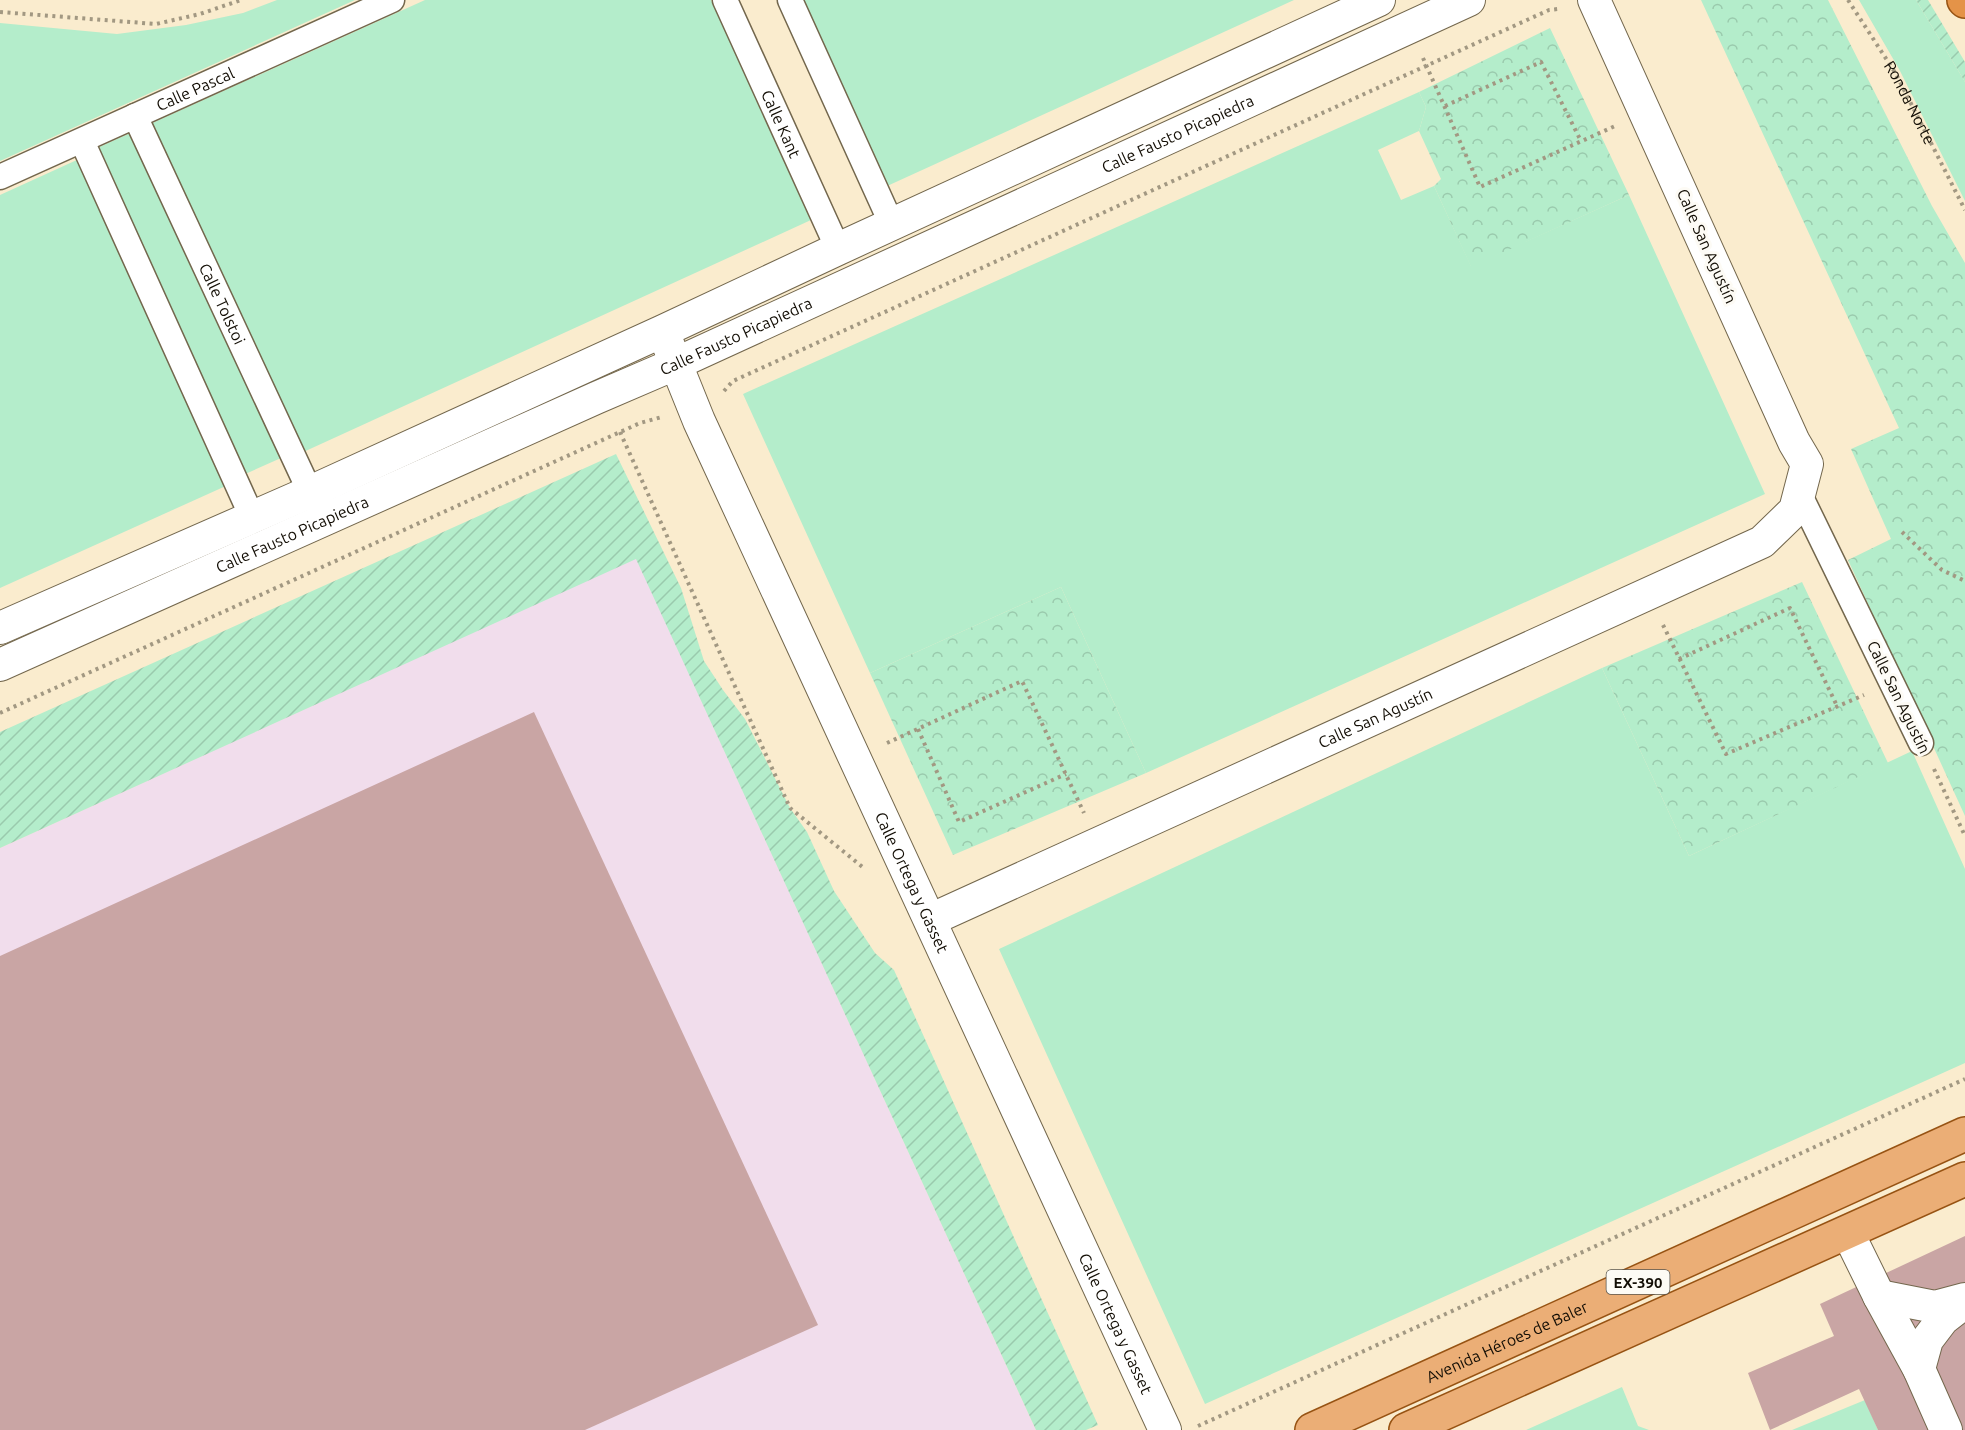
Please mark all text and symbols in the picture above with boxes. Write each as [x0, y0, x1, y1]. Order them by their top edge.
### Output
street label: Ronda Norte [1881, 57, 1939, 147]
street label: Calle Pascal [153, 64, 237, 114]
street label: Calle Kant [758, 87, 805, 161]
street label: Calle Fausto Picapiedra [1099, 91, 1257, 176]
street label: Calle San Agustín [1674, 186, 1740, 306]
street label: Calle Tolstoi [196, 260, 249, 347]
street label: Calle Fausto Picapiedra [657, 293, 815, 378]
street label: Calle Fausto Picapiedra [213, 492, 371, 576]
street label: Calle San Agustín [1864, 638, 1934, 756]
street label: Calle San Agustín [1315, 684, 1435, 751]
street label: Calle Ortega y Gasset [872, 809, 953, 956]
street label: Calle Ortega y Gasset [1076, 1250, 1156, 1397]
road number: EX-390 [1606, 1270, 1670, 1294]
street label: Avenida Héroes de Baler [1423, 1297, 1591, 1386]

